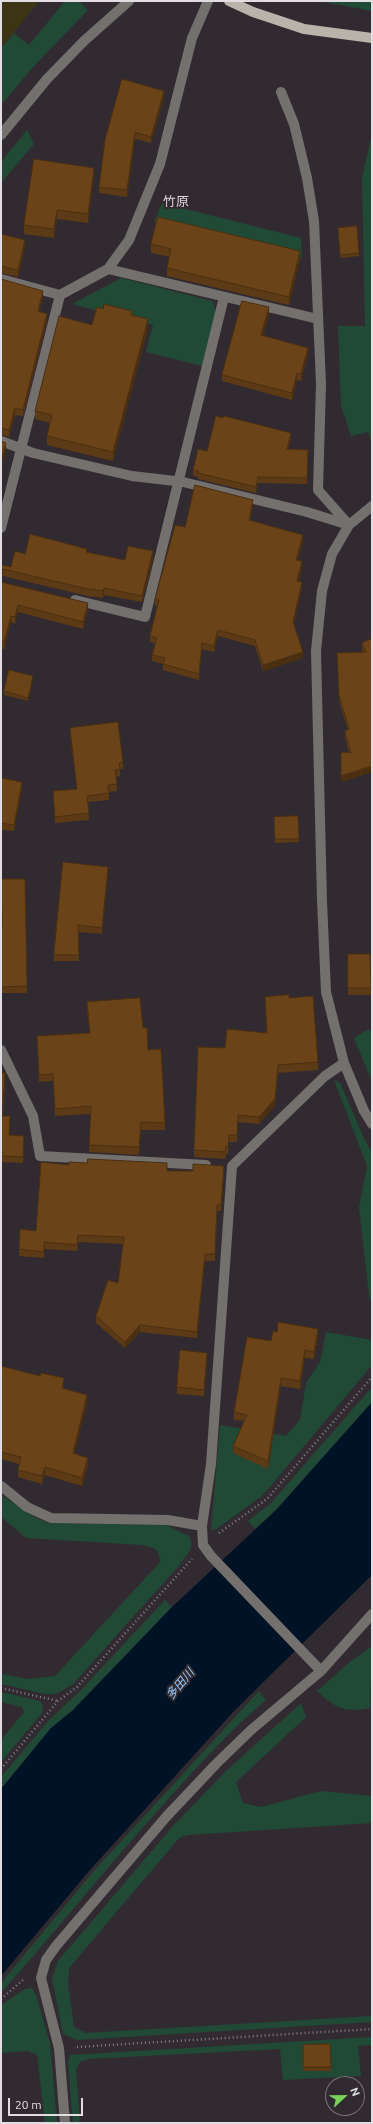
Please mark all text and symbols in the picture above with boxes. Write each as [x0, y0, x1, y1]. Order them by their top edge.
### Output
district label: 竹原 [163, 194, 189, 210]
water label: 多田川 [163, 1666, 197, 1702]
north arrow [325, 2076, 365, 2116]
text: N [348, 2086, 362, 2098]
scale bar [10, 2090, 85, 2116]
text: 20 m [15, 2098, 42, 2111]

